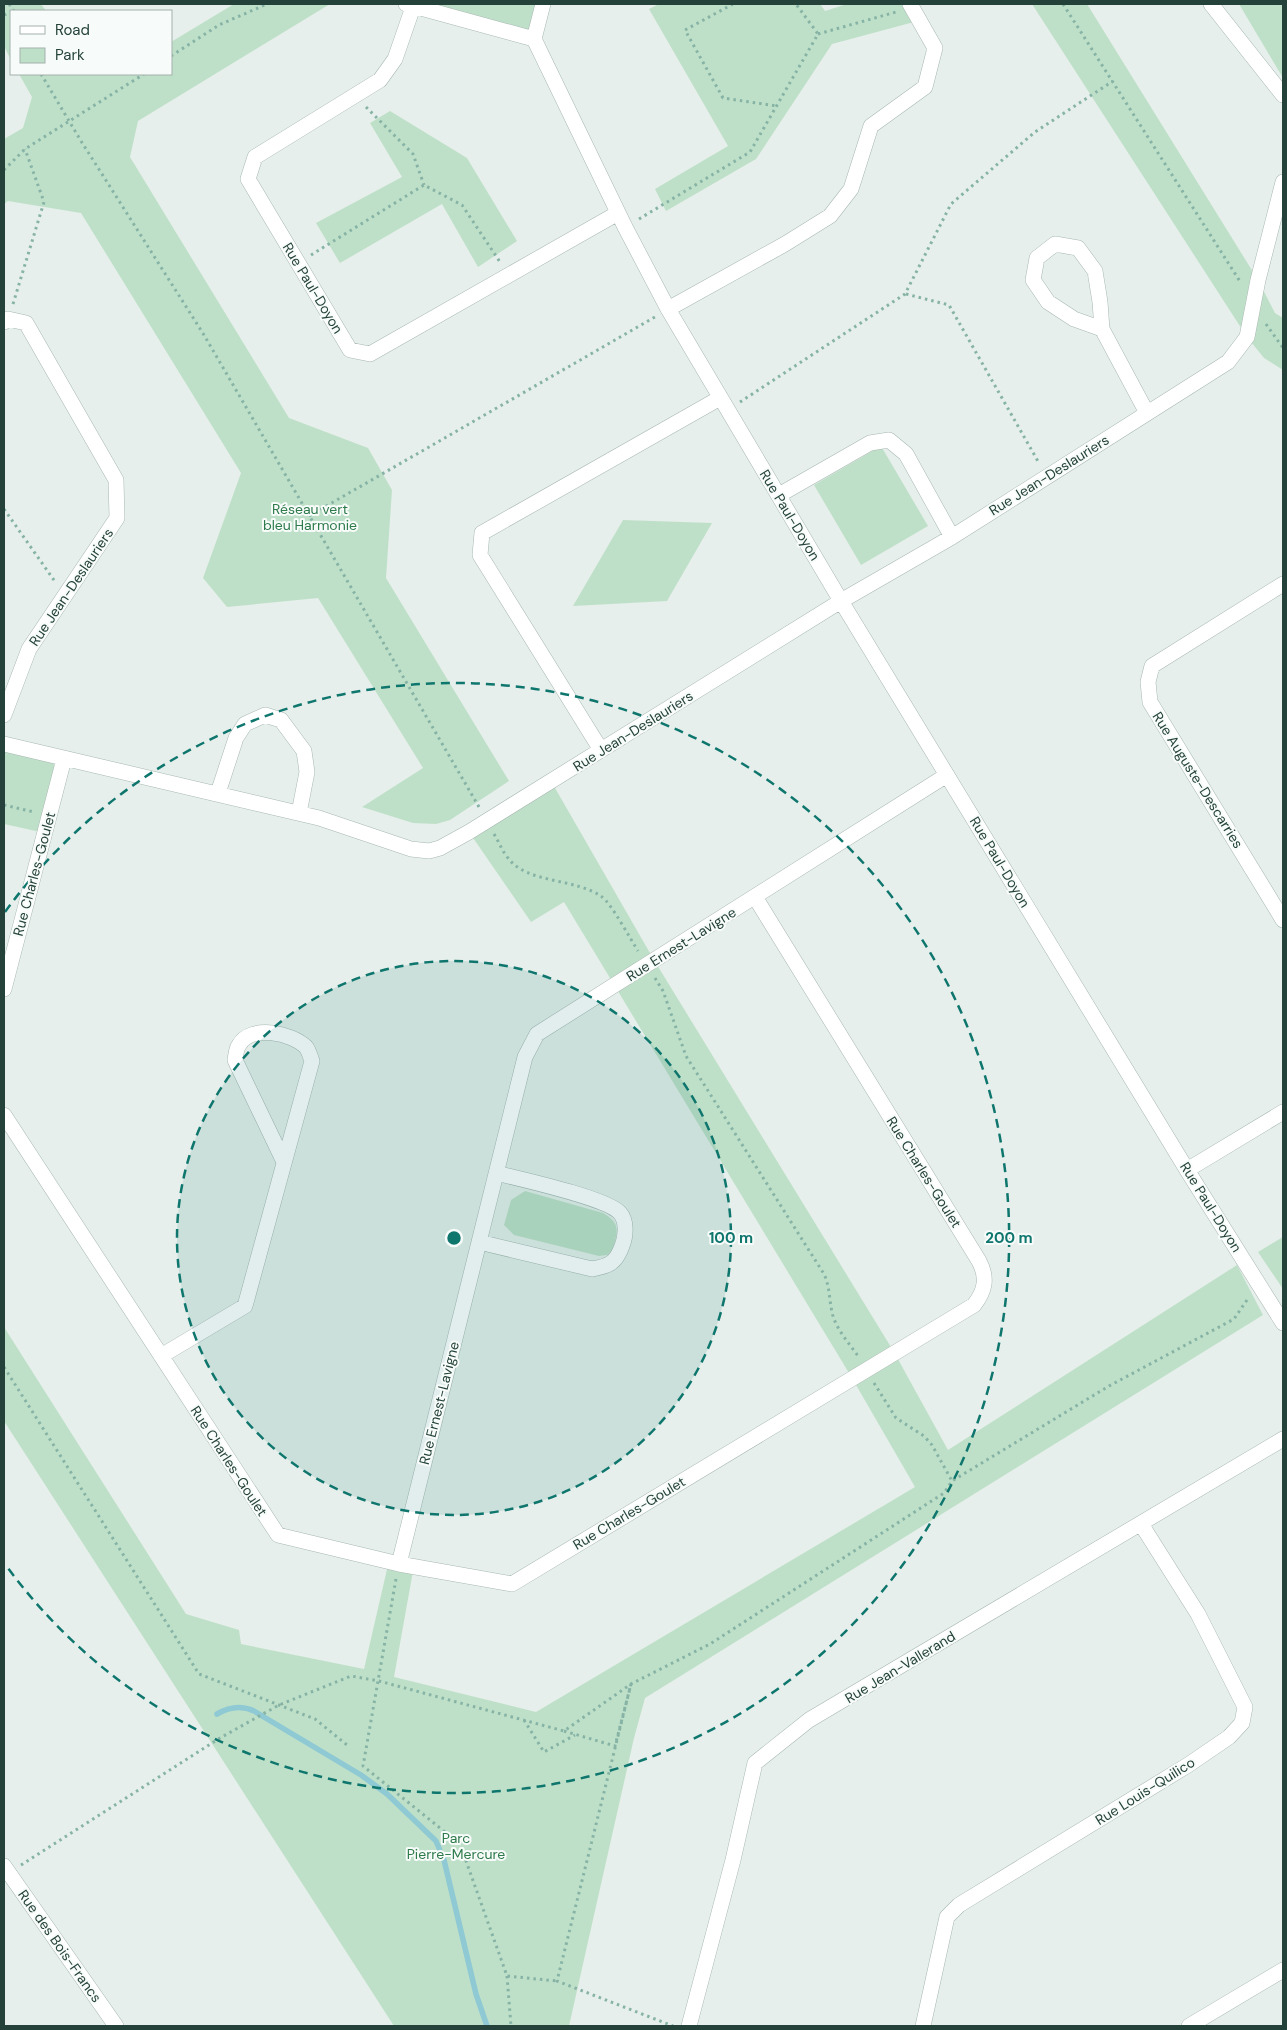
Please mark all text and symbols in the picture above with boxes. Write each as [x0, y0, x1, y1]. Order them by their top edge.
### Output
legend [10, 10, 172, 75]
text: Road [55, 20, 90, 40]
text: Park [55, 45, 85, 65]
street label: Rue Paul-Doyon [279, 239, 347, 337]
street label: Rue Jean-Deslauriers [986, 431, 1112, 519]
street label: Rue Paul-Doyon [756, 466, 824, 564]
park label: Réseau vert bleu Harmonie [263, 500, 357, 534]
street label: Rue Jean-Deslauriers [25, 525, 117, 649]
street label: Rue Jean-Deslauriers [570, 687, 696, 775]
street label: Rue Auguste-Descarries [1149, 708, 1247, 852]
street label: Rue Charles-Goulet [9, 810, 59, 938]
street label: Rue Paul-Doyon [966, 813, 1034, 911]
street label: Rue Ernest-Lavigne [623, 903, 739, 985]
street label: Rue Charles-Goulet [882, 1113, 966, 1231]
street label: Rue Paul-Doyon [1176, 1159, 1246, 1255]
text: 100 m [709, 1228, 753, 1248]
text: 200 m [985, 1228, 1033, 1248]
centre of rings [445, 1229, 463, 1247]
street label: Rue Ernest-Lavigne [415, 1340, 463, 1466]
street label: Rue Charles-Goulet [187, 1402, 271, 1520]
street label: Rue Charles-Goulet [570, 1472, 688, 1554]
street label: Rue Jean-Vallerand [842, 1627, 958, 1707]
street label: Rue Louis-Quilico [1092, 1753, 1198, 1829]
park label: Parc Pierre-Mercure [407, 1829, 505, 1863]
street label: Rue des Bois-Francs [14, 1886, 106, 2006]

